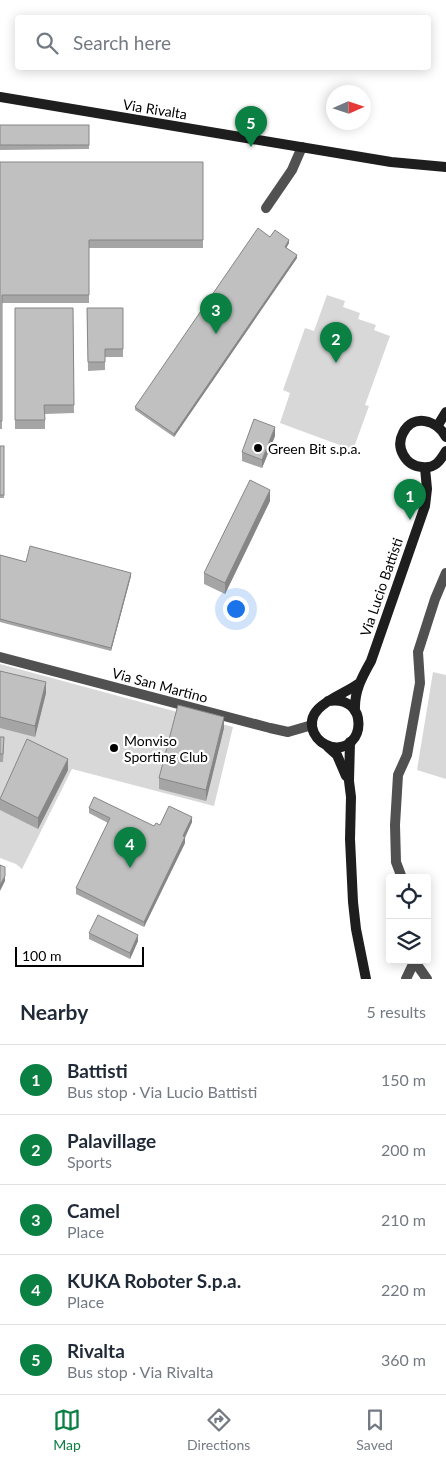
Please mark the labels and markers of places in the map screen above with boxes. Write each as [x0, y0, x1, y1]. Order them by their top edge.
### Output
pin: 5 [235, 106, 267, 147]
pin: 3 [200, 293, 232, 334]
pin: 2 [320, 322, 352, 363]
place label: Green Bit s.p.a. [268, 440, 361, 457]
marker: Green Bit s.p.a. [252, 442, 264, 454]
pin: 1 [394, 479, 426, 520]
place label: Monviso Sporting Club [124, 732, 208, 765]
marker: Monviso Sporting Club [108, 742, 120, 754]
pin: 4 [114, 827, 146, 868]

